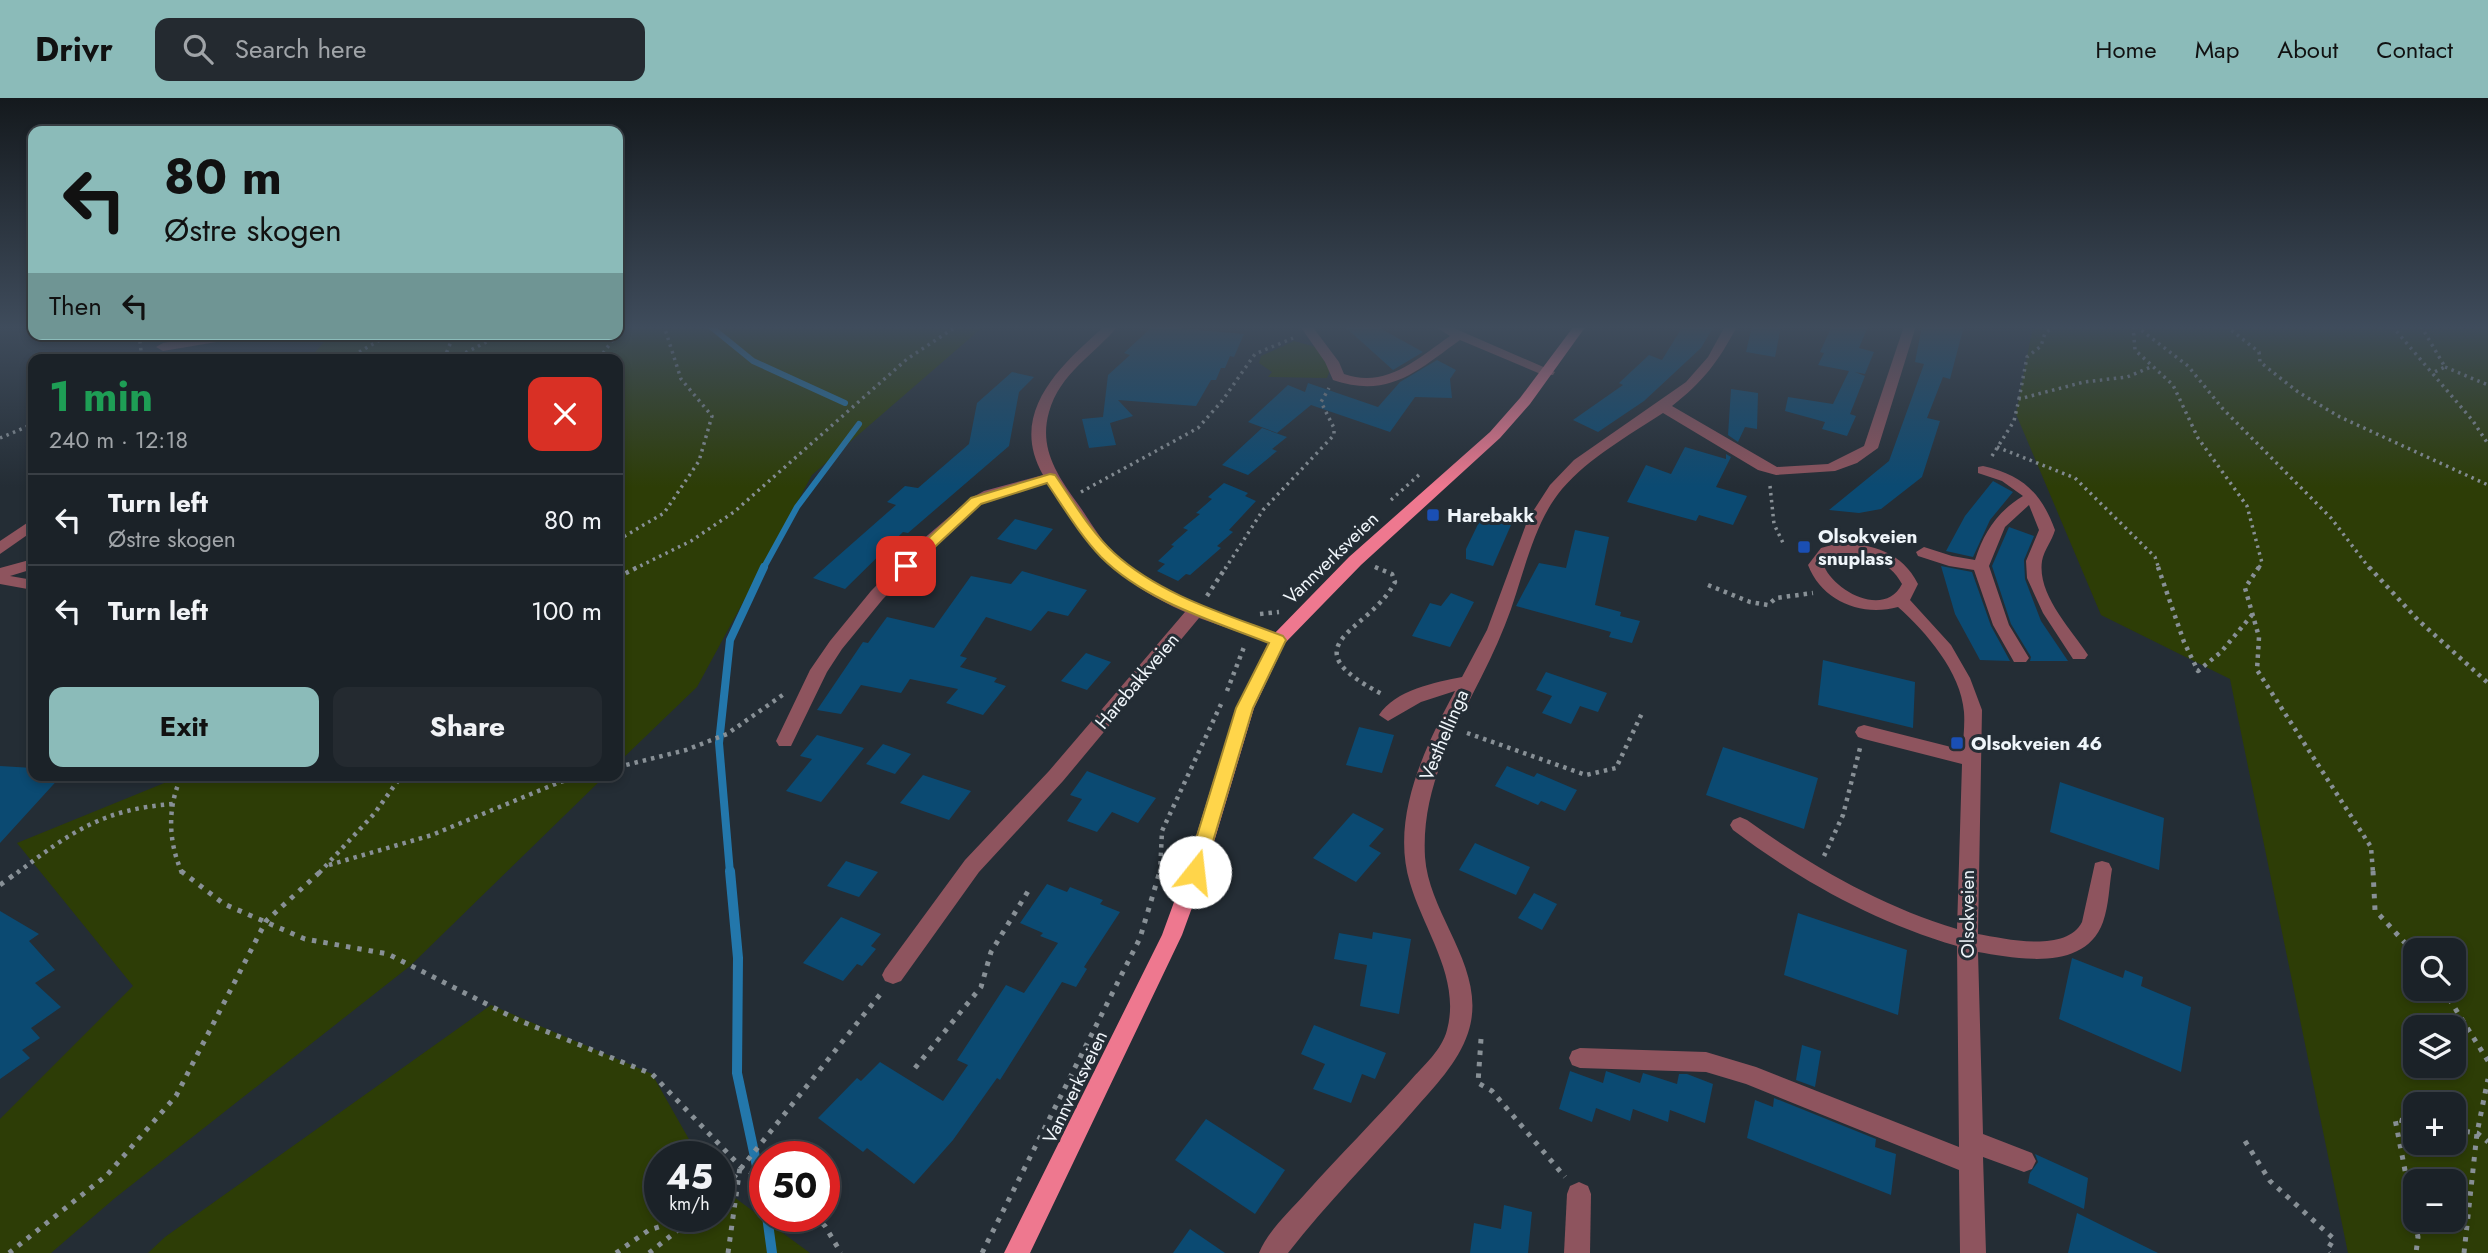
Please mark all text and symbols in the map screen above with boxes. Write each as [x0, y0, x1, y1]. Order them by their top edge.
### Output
search box [155, 18, 645, 81]
text: Drivr [35, 26, 113, 73]
icon: search [179, 30, 217, 68]
text: Search here [235, 30, 366, 68]
text: Home [2095, 32, 2157, 67]
text: Map [2195, 32, 2239, 67]
text: About [2277, 32, 2338, 67]
text: Contact [2376, 32, 2453, 67]
text: 80 m [164, 142, 282, 212]
icon: left [49, 154, 140, 245]
text: Østre skogen [164, 207, 342, 253]
text: Then [49, 287, 102, 325]
icon: left [116, 287, 154, 325]
text: 1 min [49, 366, 153, 427]
button: close [528, 377, 602, 451]
text: 240 m · 12:18 [49, 423, 188, 457]
text: Turn left [108, 484, 208, 522]
icon: left [49, 501, 87, 539]
text: 80 m [544, 501, 602, 539]
place label: Harebakk [1447, 502, 1535, 529]
street label: Vannverksveien [1278, 506, 1384, 610]
marker: Harebakk [1425, 507, 1441, 523]
text: Østre skogen [108, 522, 236, 556]
place label: Olsokveien snuplass [1818, 523, 1918, 572]
pin [876, 536, 936, 596]
marker: Olsokveien snuplass [1796, 539, 1812, 555]
icon: arrive [887, 547, 925, 585]
icon: left [49, 592, 87, 630]
text: Turn left [108, 592, 208, 630]
text: 100 m [531, 592, 602, 630]
street label: Harebakkveien [1089, 627, 1185, 735]
street label: Vesthellinga [1413, 685, 1475, 785]
button: Exit [49, 687, 319, 767]
button: Share [333, 687, 602, 767]
place label: Olsokveien 46 [1971, 730, 2102, 757]
marker: Olsokveien 46 [1949, 735, 1965, 751]
position arrow [1158, 835, 1232, 909]
street label: Olsokveien [1954, 870, 1981, 958]
map controls [2403, 938, 2466, 1232]
button: search [2403, 938, 2466, 1001]
button: layers [2403, 1015, 2466, 1078]
street label: Vannverksveien [1036, 1026, 1114, 1148]
button: + [2403, 1092, 2466, 1155]
speed limit sign: 50 [749, 1141, 840, 1232]
text: 45 [666, 1152, 713, 1202]
button: − [2403, 1169, 2466, 1232]
text: km/h [669, 1191, 710, 1217]

